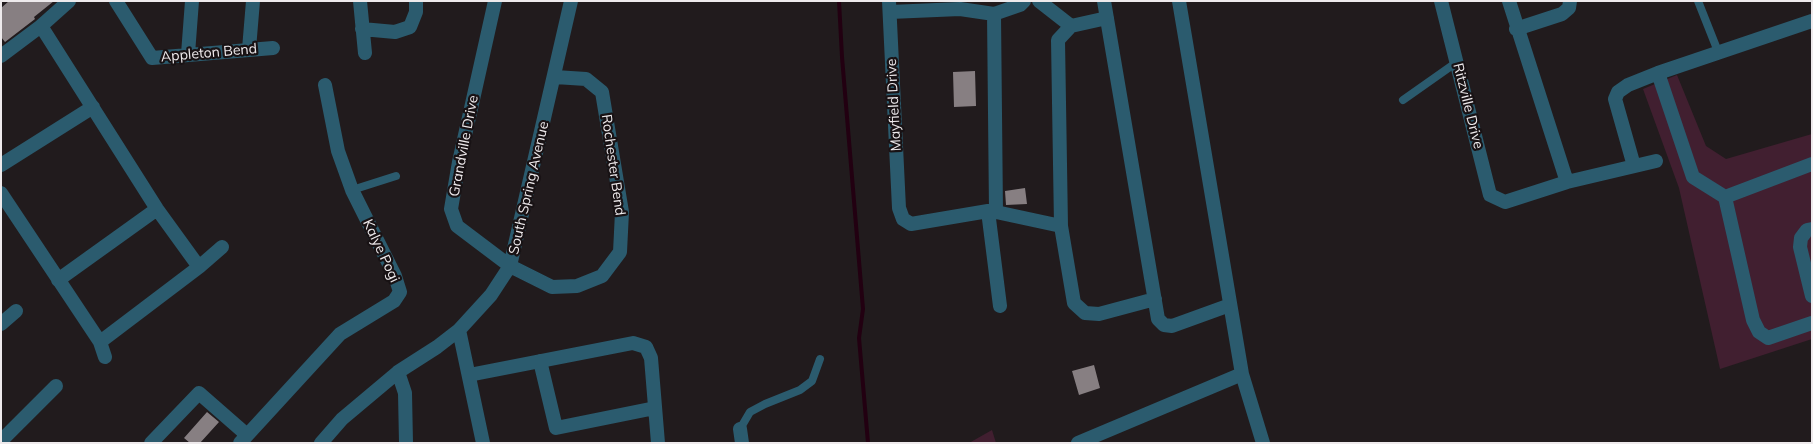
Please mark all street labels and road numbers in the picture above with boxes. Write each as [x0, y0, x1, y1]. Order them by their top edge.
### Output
street label: Appleton Bend [160, 40, 258, 66]
street label: Mayfield Drive [883, 58, 905, 152]
street label: Ritzville Drive [1449, 61, 1487, 151]
street label: Grandville Drive [446, 94, 482, 198]
street label: Rochester Bend [598, 113, 628, 217]
street label: South Spring Avenue [506, 120, 552, 256]
street label: Kalye Pogi [359, 217, 403, 285]

